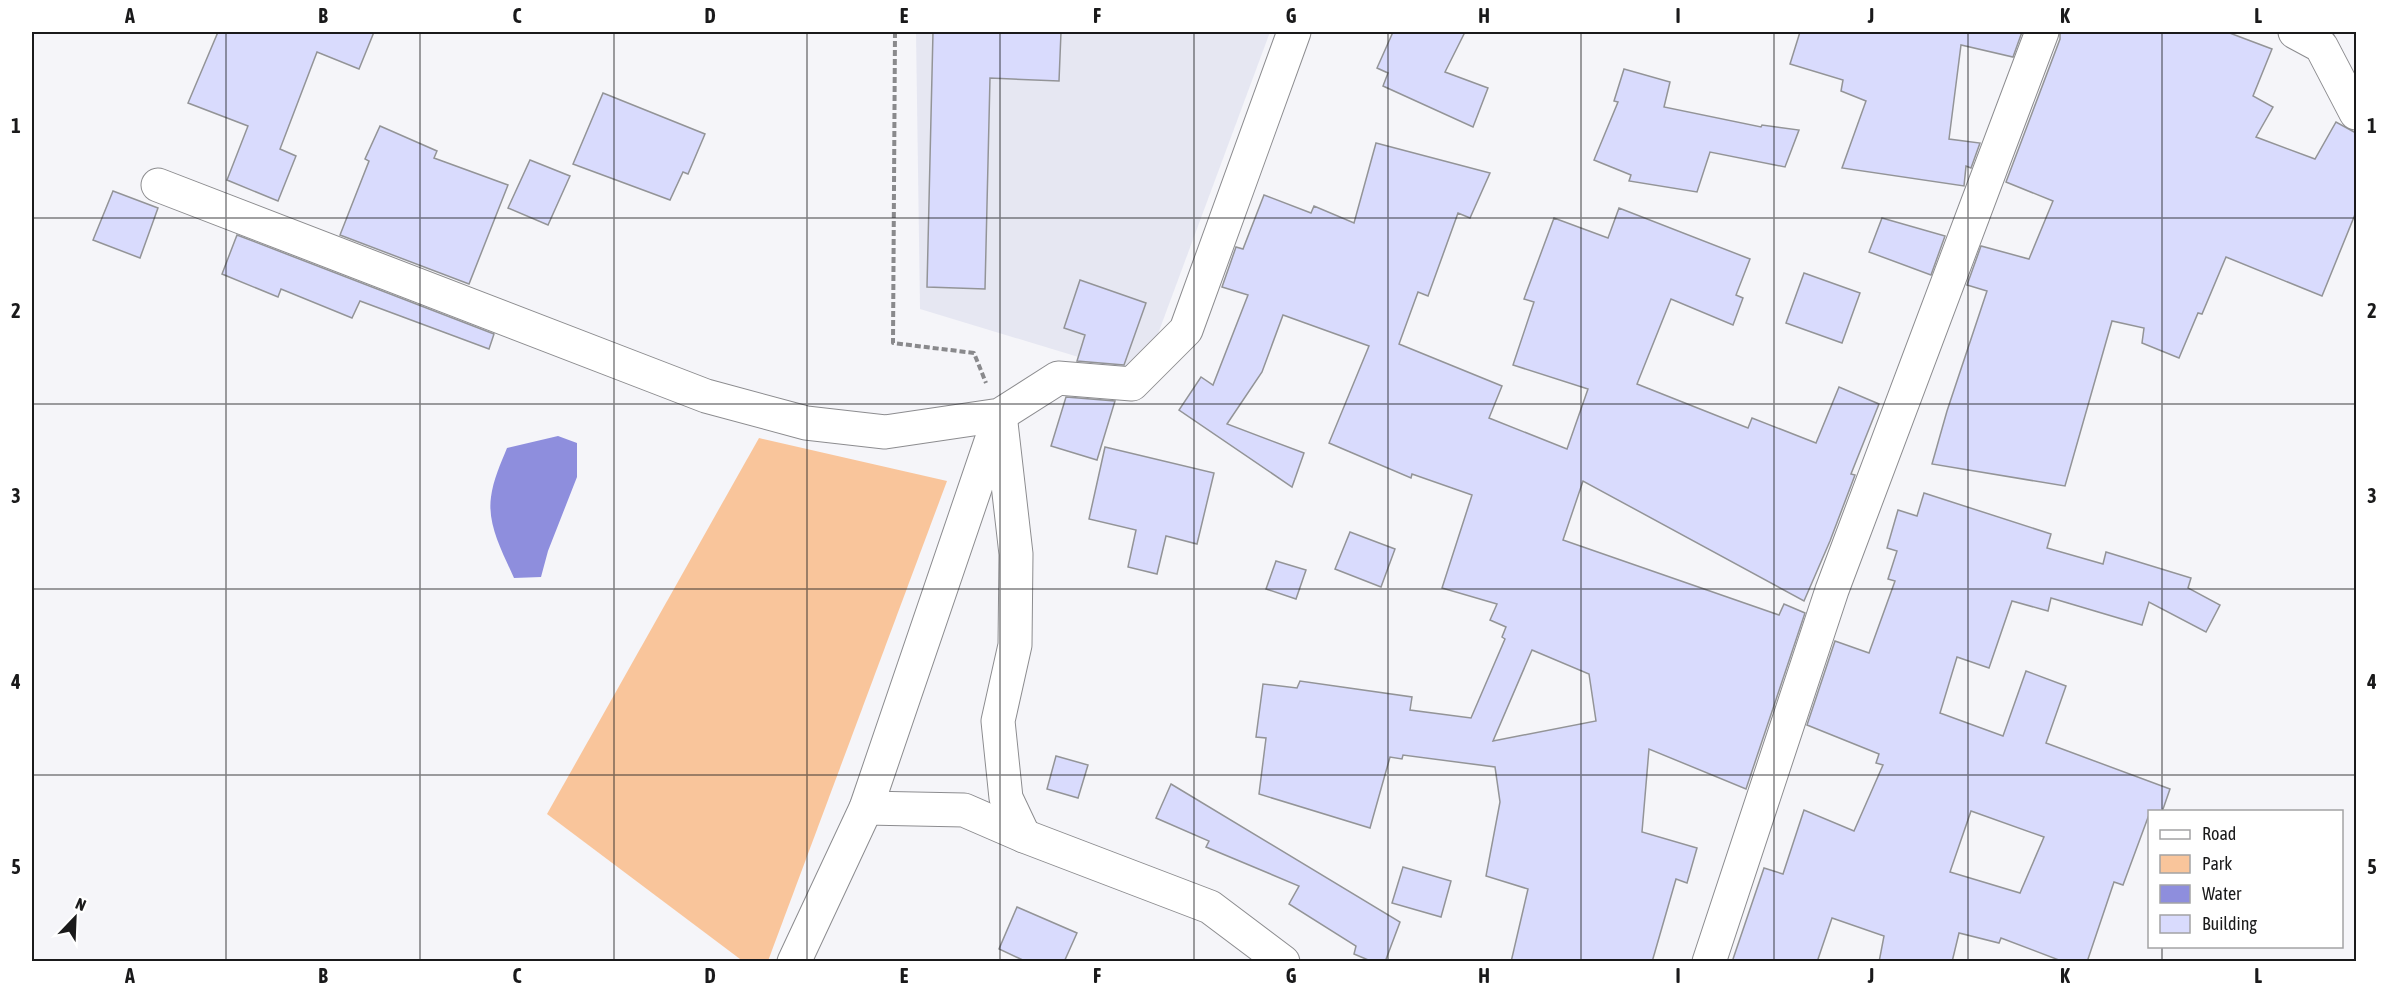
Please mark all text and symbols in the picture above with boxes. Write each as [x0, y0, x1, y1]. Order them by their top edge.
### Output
text: A [124, 4, 135, 27]
text: B [318, 4, 328, 27]
text: C [513, 4, 522, 27]
text: D [704, 4, 716, 27]
text: E [900, 4, 909, 27]
text: F [1093, 4, 1101, 27]
text: G [1286, 4, 1297, 27]
text: H [1478, 4, 1490, 27]
text: I [1675, 4, 1681, 27]
text: J [1867, 4, 1874, 27]
text: K [2060, 4, 2070, 27]
text: L [2254, 4, 2262, 27]
text: 1 [11, 114, 21, 137]
text: 1 [2367, 114, 2377, 137]
text: 2 [11, 299, 21, 322]
text: 2 [2367, 299, 2377, 322]
text: 3 [11, 484, 21, 507]
text: 3 [2367, 484, 2377, 507]
text: 4 [10, 670, 21, 693]
text: 4 [2366, 670, 2377, 693]
legend [2148, 810, 2343, 948]
text: Road [2202, 823, 2236, 844]
text: Park [2202, 853, 2232, 874]
text: 5 [11, 855, 21, 878]
text: 5 [2367, 855, 2377, 878]
text: Water [2202, 883, 2242, 904]
north arrow [45, 888, 105, 948]
text: N [73, 894, 89, 914]
text: Building [2202, 913, 2257, 934]
text: A [124, 964, 135, 987]
text: B [318, 964, 328, 987]
text: C [513, 964, 522, 987]
text: D [704, 964, 716, 987]
text: E [900, 964, 909, 987]
text: F [1093, 964, 1101, 987]
text: G [1286, 964, 1297, 987]
text: H [1478, 964, 1490, 987]
text: I [1675, 964, 1681, 987]
text: J [1867, 964, 1874, 987]
text: K [2060, 964, 2070, 987]
text: L [2254, 964, 2262, 987]

